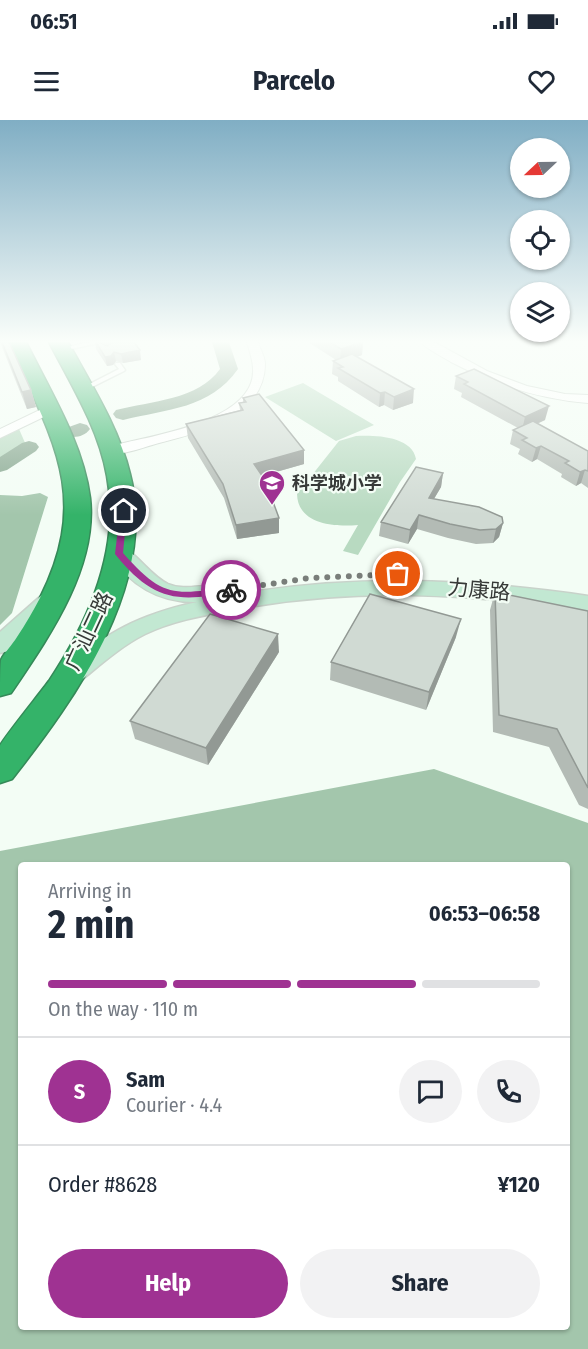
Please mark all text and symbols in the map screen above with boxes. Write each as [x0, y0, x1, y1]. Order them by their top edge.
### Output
text: 06:51 [30, 8, 78, 35]
icon: menu [30, 65, 63, 98]
text: Parcelo [253, 65, 335, 97]
icon: heart [525, 65, 558, 98]
north arrow [510, 138, 570, 198]
map controls [510, 138, 570, 342]
button: locate [510, 210, 570, 270]
button: layers [510, 282, 570, 342]
school or university icon: 科学城小学 [257, 468, 287, 506]
place label: 科学城小学 [292, 472, 382, 494]
pin [98, 485, 149, 536]
icon: home [107, 494, 140, 527]
pin [372, 548, 423, 599]
icon: bag [381, 557, 414, 590]
courier [201, 560, 261, 620]
icon: bike [215, 574, 248, 607]
street label: 力康路 [446, 574, 512, 606]
street label: 广汕二路 [59, 587, 119, 675]
text: Arriving in [48, 879, 132, 903]
text: 06:53–06:58 [429, 900, 540, 927]
text: 2 min [48, 902, 134, 948]
text: On the way · 110 m [48, 997, 198, 1021]
button: chat [399, 1060, 462, 1123]
button: phone [477, 1060, 540, 1123]
text: Sam [126, 1066, 165, 1093]
text: S [74, 1078, 85, 1105]
text: Courier · 4.4 [126, 1093, 222, 1117]
text: Order #8628 [48, 1171, 157, 1198]
text: ¥120 [498, 1171, 540, 1198]
button: Help [48, 1249, 288, 1318]
button: Share [300, 1249, 540, 1318]

